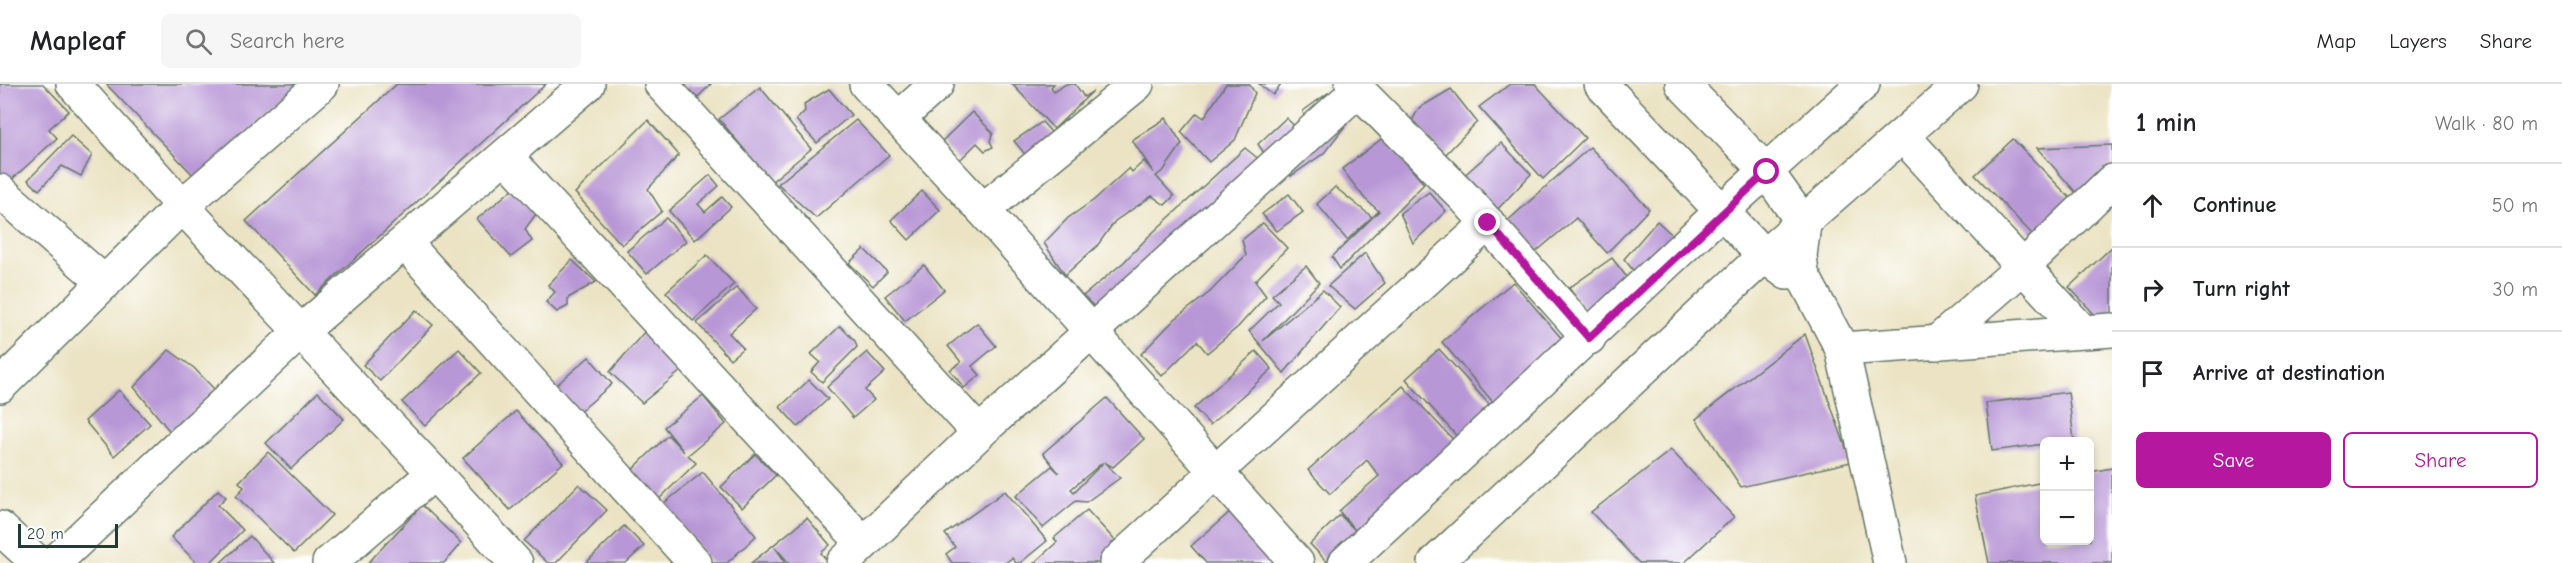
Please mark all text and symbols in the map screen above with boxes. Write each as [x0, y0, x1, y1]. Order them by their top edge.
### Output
search box [161, 14, 581, 68]
text: Mapleaf [30, 25, 125, 57]
icon: search [182, 25, 215, 58]
text: Search here [230, 28, 344, 54]
text: Map [2317, 29, 2356, 53]
text: Layers [2389, 29, 2447, 53]
text: Share [2480, 29, 2532, 53]
text: 1 min [2136, 108, 2197, 138]
text: Walk · 80 m [2435, 112, 2538, 135]
route start [1753, 158, 1779, 184]
icon: ahead [2136, 189, 2169, 222]
text: Continue [2193, 192, 2276, 218]
text: 50 m [2492, 194, 2538, 217]
route end [1474, 209, 1500, 235]
icon: right [2136, 273, 2169, 306]
text: Turn right [2193, 276, 2290, 302]
text: 30 m [2492, 278, 2538, 301]
icon: arrive [2136, 357, 2169, 390]
text: Arrive at destination [2193, 360, 2385, 386]
button: Save [2136, 432, 2331, 488]
button: Share [2343, 432, 2538, 488]
map controls [2040, 437, 2094, 545]
button: + [2040, 437, 2094, 491]
button: − [2040, 491, 2094, 545]
scale bar [18, 521, 118, 548]
text: 20 m [27, 525, 64, 543]

